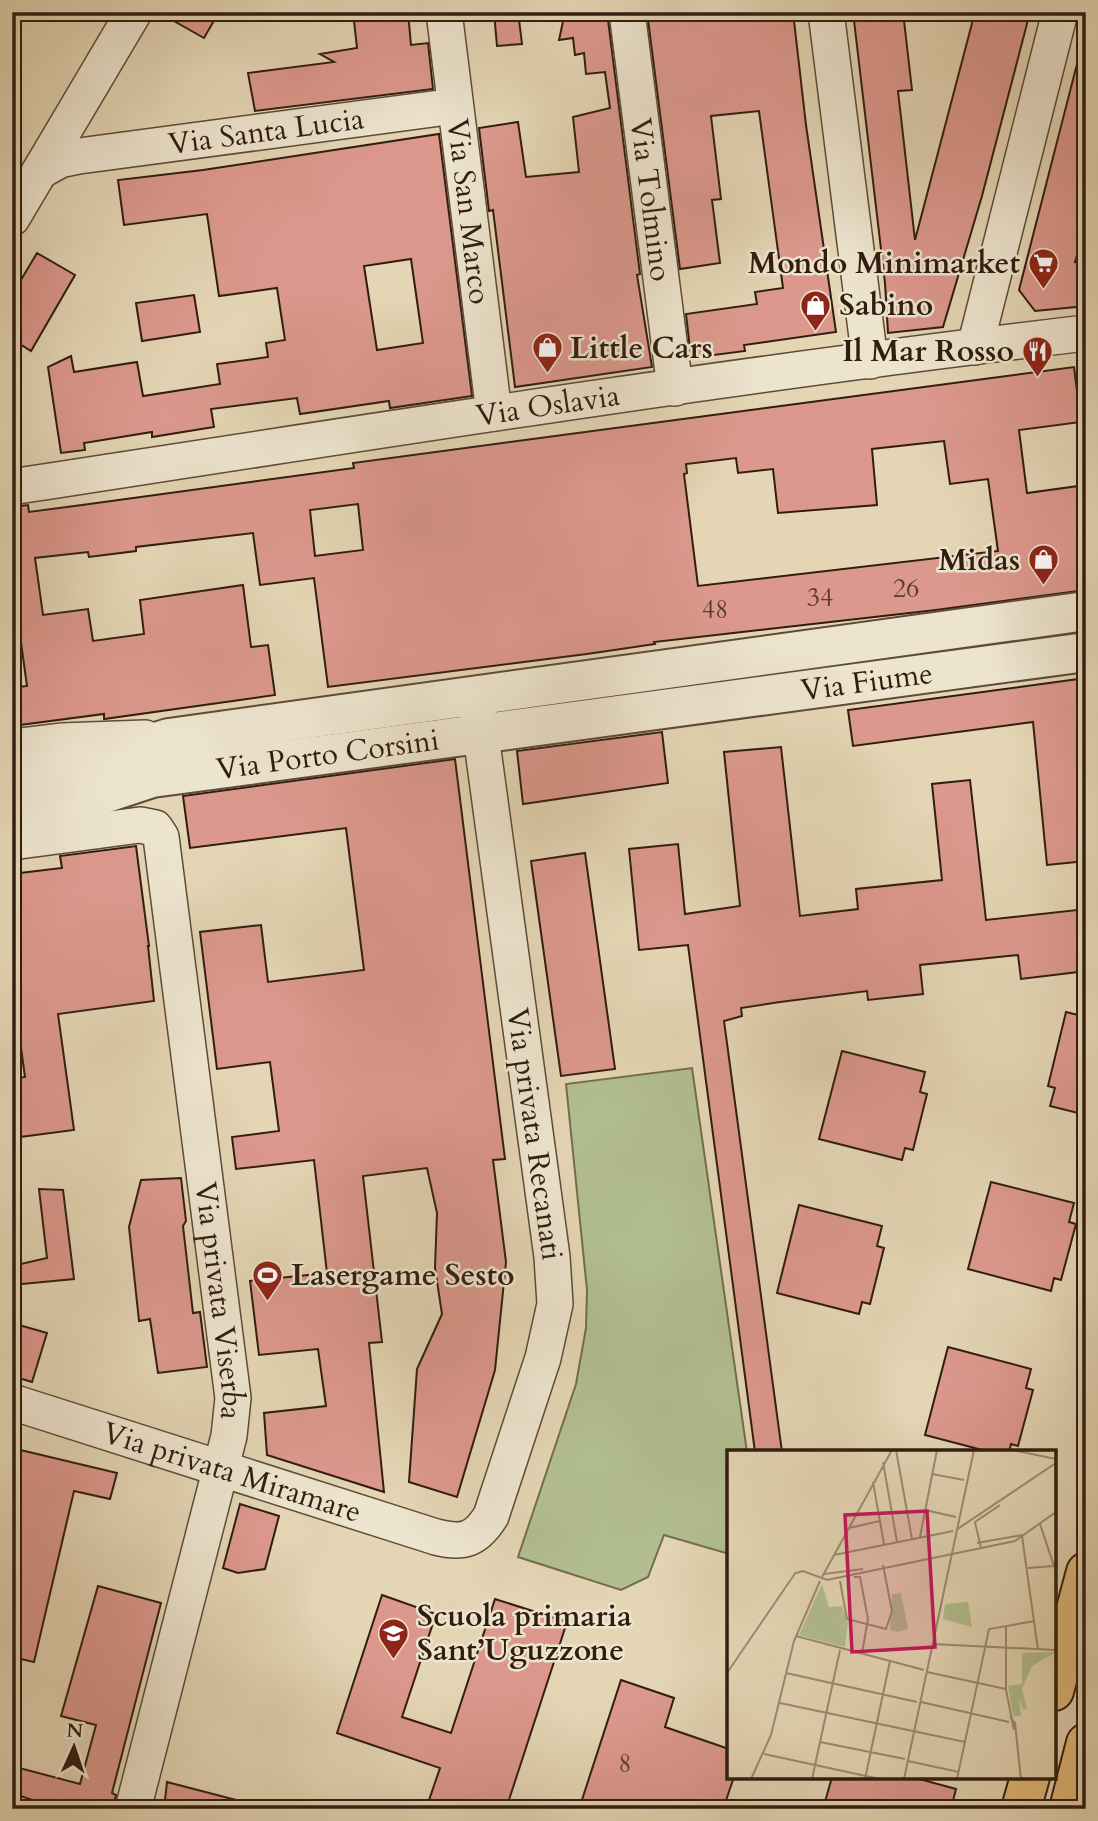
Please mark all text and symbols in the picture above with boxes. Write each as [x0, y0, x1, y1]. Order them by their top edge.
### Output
street label: Via Santa Lucia [166, 98, 366, 165]
street label: Via Tolmino [620, 115, 681, 284]
street label: Via San Marco [436, 116, 500, 307]
place label: Mondo Minimarket [748, 243, 1020, 284]
supermarket icon: Mondo Minimarket [1026, 246, 1060, 290]
place label: Sabino [839, 285, 933, 326]
shop icon: Sabino [799, 288, 833, 332]
place label: Little Cars [570, 328, 713, 369]
shop icon: Little Cars [530, 331, 564, 375]
place label: Il Mar Rosso [842, 331, 1014, 372]
restaurant icon: Il Mar Rosso [1020, 334, 1054, 378]
street label: Via Oslavia [473, 375, 622, 437]
place label: Midas [938, 540, 1020, 581]
shop icon: Midas [1026, 543, 1060, 587]
house number: 26 [893, 571, 919, 606]
house number: 34 [807, 580, 833, 615]
house number: 48 [702, 592, 728, 627]
street label: Via Fiume [798, 653, 935, 711]
street label: Via Porto Corsini [214, 720, 441, 790]
street label: Via privata Recanati [496, 1005, 573, 1263]
street label: Via privata Viserba [184, 1180, 254, 1422]
place label: Lasergame Sesto [291, 1255, 515, 1296]
sports icon: Lasergame Sesto [251, 1258, 285, 1302]
street label: Via privata Miramare [98, 1412, 366, 1533]
inset map [727, 1450, 1056, 1779]
place label: Scuola primaria Sant’Uguzzone [417, 1596, 632, 1671]
school or university icon: Scuola primaria Sant’Uguzzone [377, 1616, 411, 1660]
north arrow [38, 1713, 108, 1783]
text: N [66, 1718, 84, 1744]
house number: 8 [618, 1746, 632, 1781]

